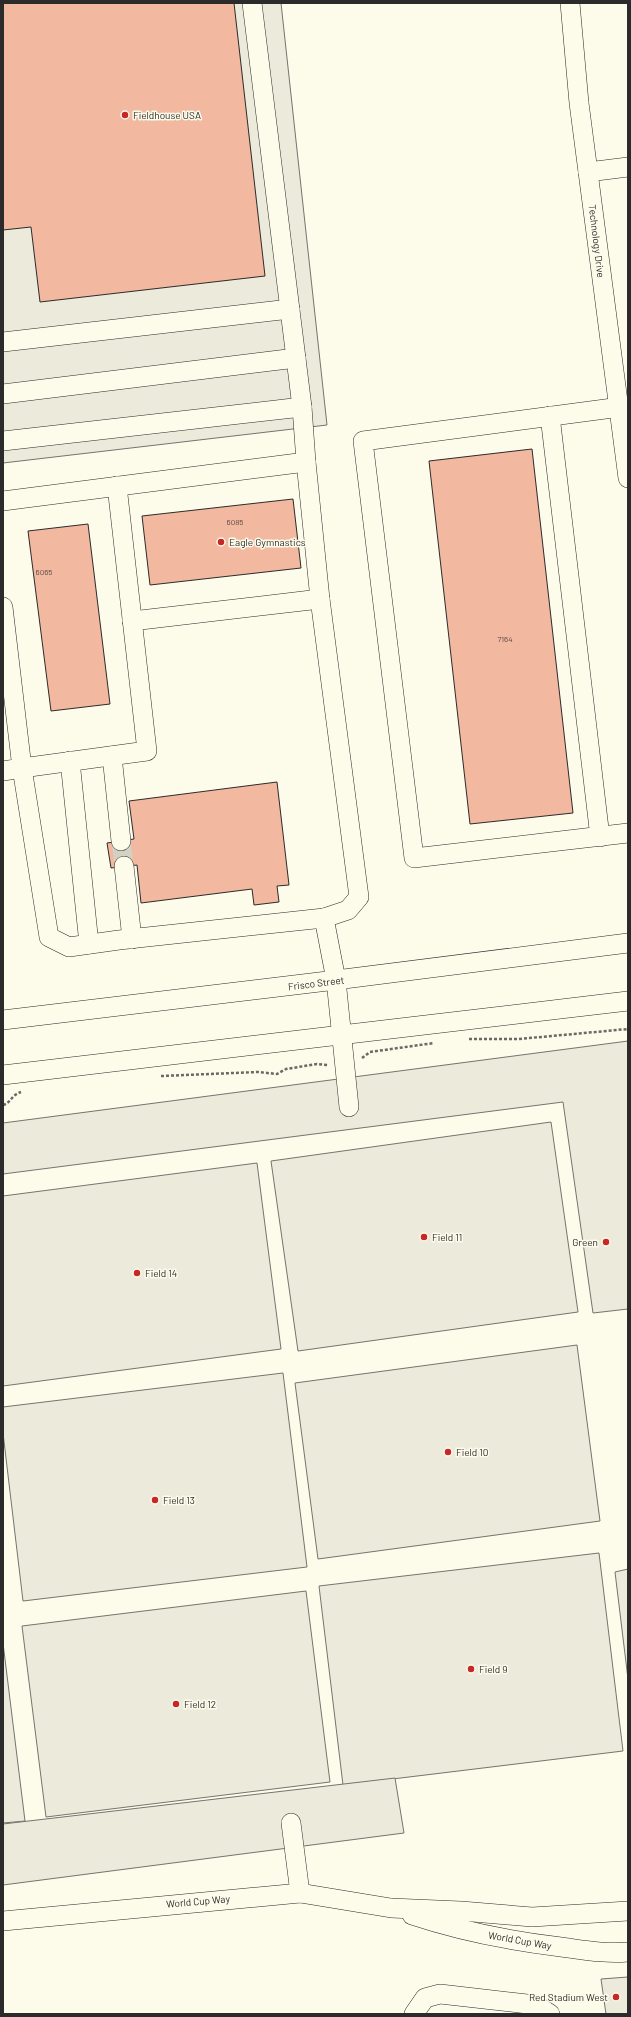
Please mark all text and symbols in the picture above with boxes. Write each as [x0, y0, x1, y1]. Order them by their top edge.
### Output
place label: Fieldhouse USA [133, 109, 201, 121]
marker: Fieldhouse USA [120, 110, 130, 120]
street label: Technology Drive [587, 204, 607, 278]
house number: 6085 [227, 517, 243, 527]
place label: Eagle Gymnastics [229, 536, 306, 548]
marker: Eagle Gymnastics [216, 537, 226, 547]
house number: 6065 [36, 567, 52, 577]
house number: 7164 [497, 634, 513, 644]
street label: Frisco Street [287, 974, 345, 992]
place label: Field 11 [432, 1231, 462, 1243]
marker: Field 11 [419, 1232, 429, 1242]
place label: Green [572, 1236, 598, 1248]
marker: Green [601, 1237, 611, 1247]
place label: Field 14 [145, 1267, 177, 1279]
marker: Field 14 [132, 1268, 142, 1278]
place label: Field 10 [456, 1446, 488, 1458]
marker: Field 10 [443, 1447, 453, 1457]
place label: Field 13 [163, 1494, 195, 1506]
marker: Field 13 [150, 1495, 160, 1505]
place label: Field 9 [479, 1663, 508, 1675]
marker: Field 9 [466, 1664, 476, 1674]
place label: Field 12 [184, 1698, 216, 1710]
marker: Field 12 [171, 1699, 181, 1709]
street label: World Cup Way [166, 1892, 231, 1910]
street label: World Cup Way [487, 1929, 553, 1952]
place label: Red Stadium West [529, 1991, 608, 2003]
marker: Red Stadium West [611, 1992, 621, 2002]

